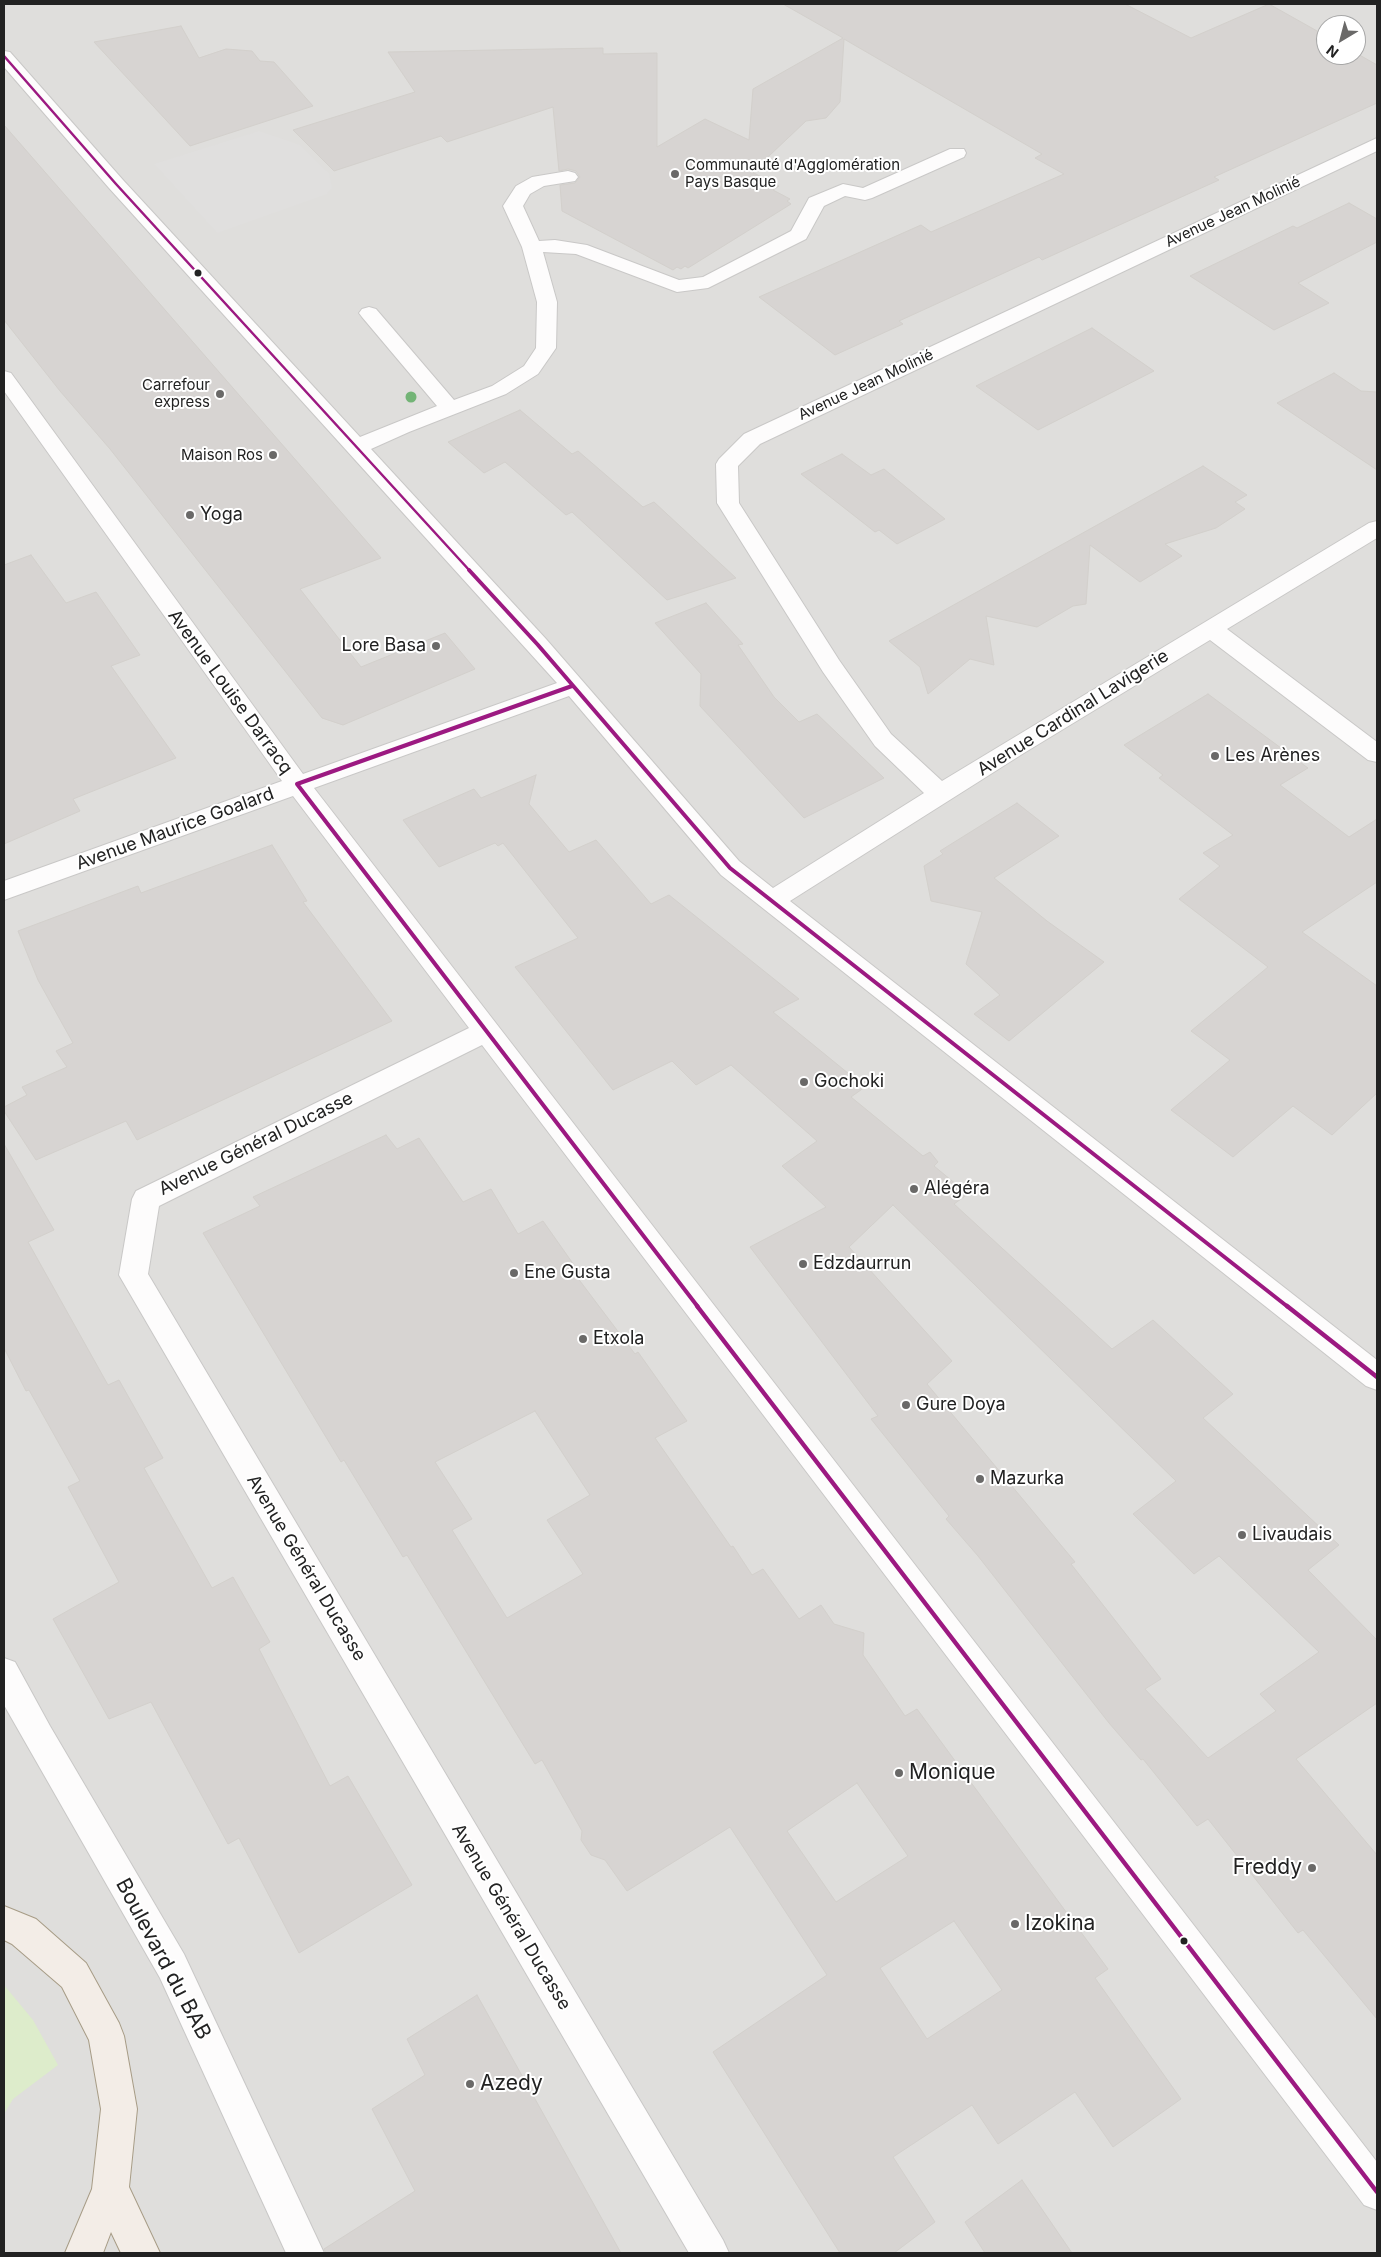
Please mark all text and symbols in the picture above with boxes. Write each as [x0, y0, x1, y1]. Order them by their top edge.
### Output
north arrow [1316, 15, 1366, 65]
text: N [1323, 42, 1342, 62]
place label: Communauté d'Agglomération Pays Basque [685, 156, 900, 191]
marker: Communauté d'Agglomération Pays Basque [669, 168, 681, 180]
street label: Avenue Jean Molinié [1163, 173, 1303, 251]
unlabelled marker [193, 268, 203, 278]
street label: Avenue Jean Molinié [796, 346, 936, 424]
place label: Carrefour express [142, 376, 210, 411]
marker: Carrefour express [214, 388, 226, 400]
place label: Maison Ros [181, 446, 263, 464]
marker: Maison Ros [267, 449, 279, 461]
place label: Yoga [200, 504, 243, 526]
marker: Yoga [184, 509, 196, 521]
street label: Avenue Louise Darracq [163, 606, 297, 778]
place label: Lore Basa [342, 635, 426, 657]
marker: Lore Basa [430, 640, 442, 652]
street label: Avenue Cardinal Lavigerie [973, 645, 1173, 781]
place label: Les Arènes [1225, 745, 1320, 767]
marker: Les Arènes [1209, 750, 1221, 762]
street label: Avenue Maurice Goalard [73, 783, 277, 875]
place label: Gochoki [814, 1071, 884, 1093]
marker: Gochoki [798, 1076, 810, 1088]
street label: Avenue Général Ducasse [155, 1088, 357, 1200]
place label: Alégéra [924, 1178, 990, 1200]
marker: Alégéra [908, 1183, 920, 1195]
place label: Edzdaurrun [813, 1253, 911, 1275]
marker: Edzdaurrun [797, 1258, 809, 1270]
place label: Ene Gusta [524, 1262, 611, 1284]
marker: Ene Gusta [508, 1267, 520, 1279]
place label: Etxola [593, 1328, 644, 1350]
marker: Etxola [577, 1333, 589, 1345]
place label: Gure Doya [916, 1394, 1006, 1416]
marker: Gure Doya [900, 1399, 912, 1411]
place label: Mazurka [990, 1468, 1064, 1490]
street label: Avenue Général Ducasse [242, 1471, 370, 1665]
marker: Mazurka [974, 1473, 986, 1485]
place label: Livaudais [1252, 1524, 1332, 1546]
marker: Livaudais [1236, 1529, 1248, 1541]
place label: Monique [909, 1760, 996, 1786]
marker: Monique [893, 1767, 905, 1779]
street label: Avenue Général Ducasse [447, 1820, 575, 2014]
place label: Freddy [1233, 1855, 1302, 1881]
marker: Freddy [1306, 1862, 1318, 1874]
street label: Boulevard du BAB [110, 1874, 216, 2044]
place label: Izokina [1025, 1911, 1095, 1937]
marker: Izokina [1009, 1918, 1021, 1930]
unlabelled marker [1179, 1936, 1189, 1946]
place label: Azedy [480, 2071, 543, 2097]
marker: Azedy [464, 2078, 476, 2090]

